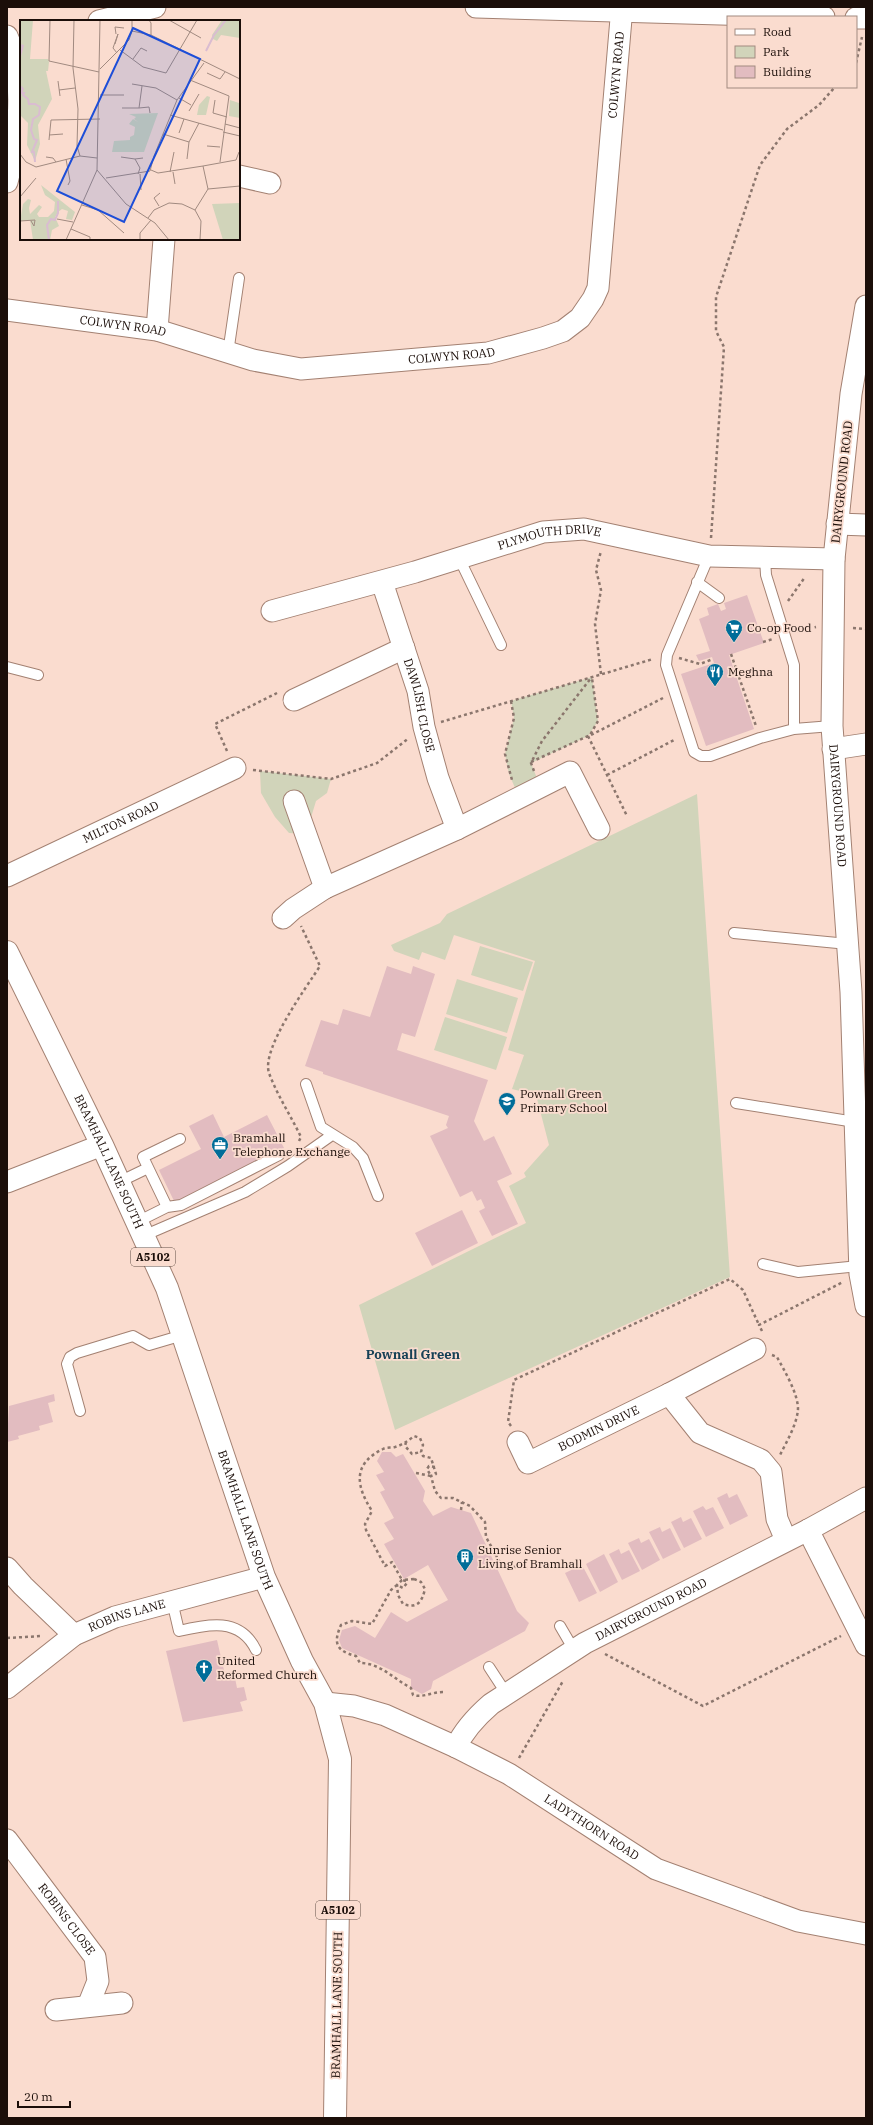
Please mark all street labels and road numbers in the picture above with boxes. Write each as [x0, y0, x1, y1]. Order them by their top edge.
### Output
street label: COLWYN ROAD [605, 31, 627, 119]
street label: COLWYN ROAD [79, 312, 168, 339]
street label: COLWYN ROAD [408, 343, 497, 367]
street label: DAIRYGROUND ROAD [828, 420, 855, 544]
street label: PLYMOUTH DRIVE [496, 521, 603, 553]
street label: DAWLISH CLOSE [401, 656, 439, 754]
street label: DAIRYGROUND ROAD [826, 744, 850, 868]
street label: MILTON ROAD [80, 797, 161, 846]
street label: BRAMHALL LANE SOUTH [71, 1092, 147, 1231]
road number: A5102 [131, 1248, 175, 1266]
street label: BODMIN DRIVE [556, 1402, 641, 1454]
street label: BRAMHALL LANE SOUTH [215, 1448, 277, 1592]
street label: DAIRYGROUND ROAD [593, 1575, 709, 1644]
street label: ROBINS LANE [86, 1596, 167, 1635]
street label: LADYTHORN ROAD [541, 1791, 642, 1863]
street label: ROBINS CLOSE [35, 1880, 99, 1958]
road number: A5102 [316, 1901, 360, 1919]
street label: BRAMHALL LANE SOUTH [328, 1932, 345, 2078]

